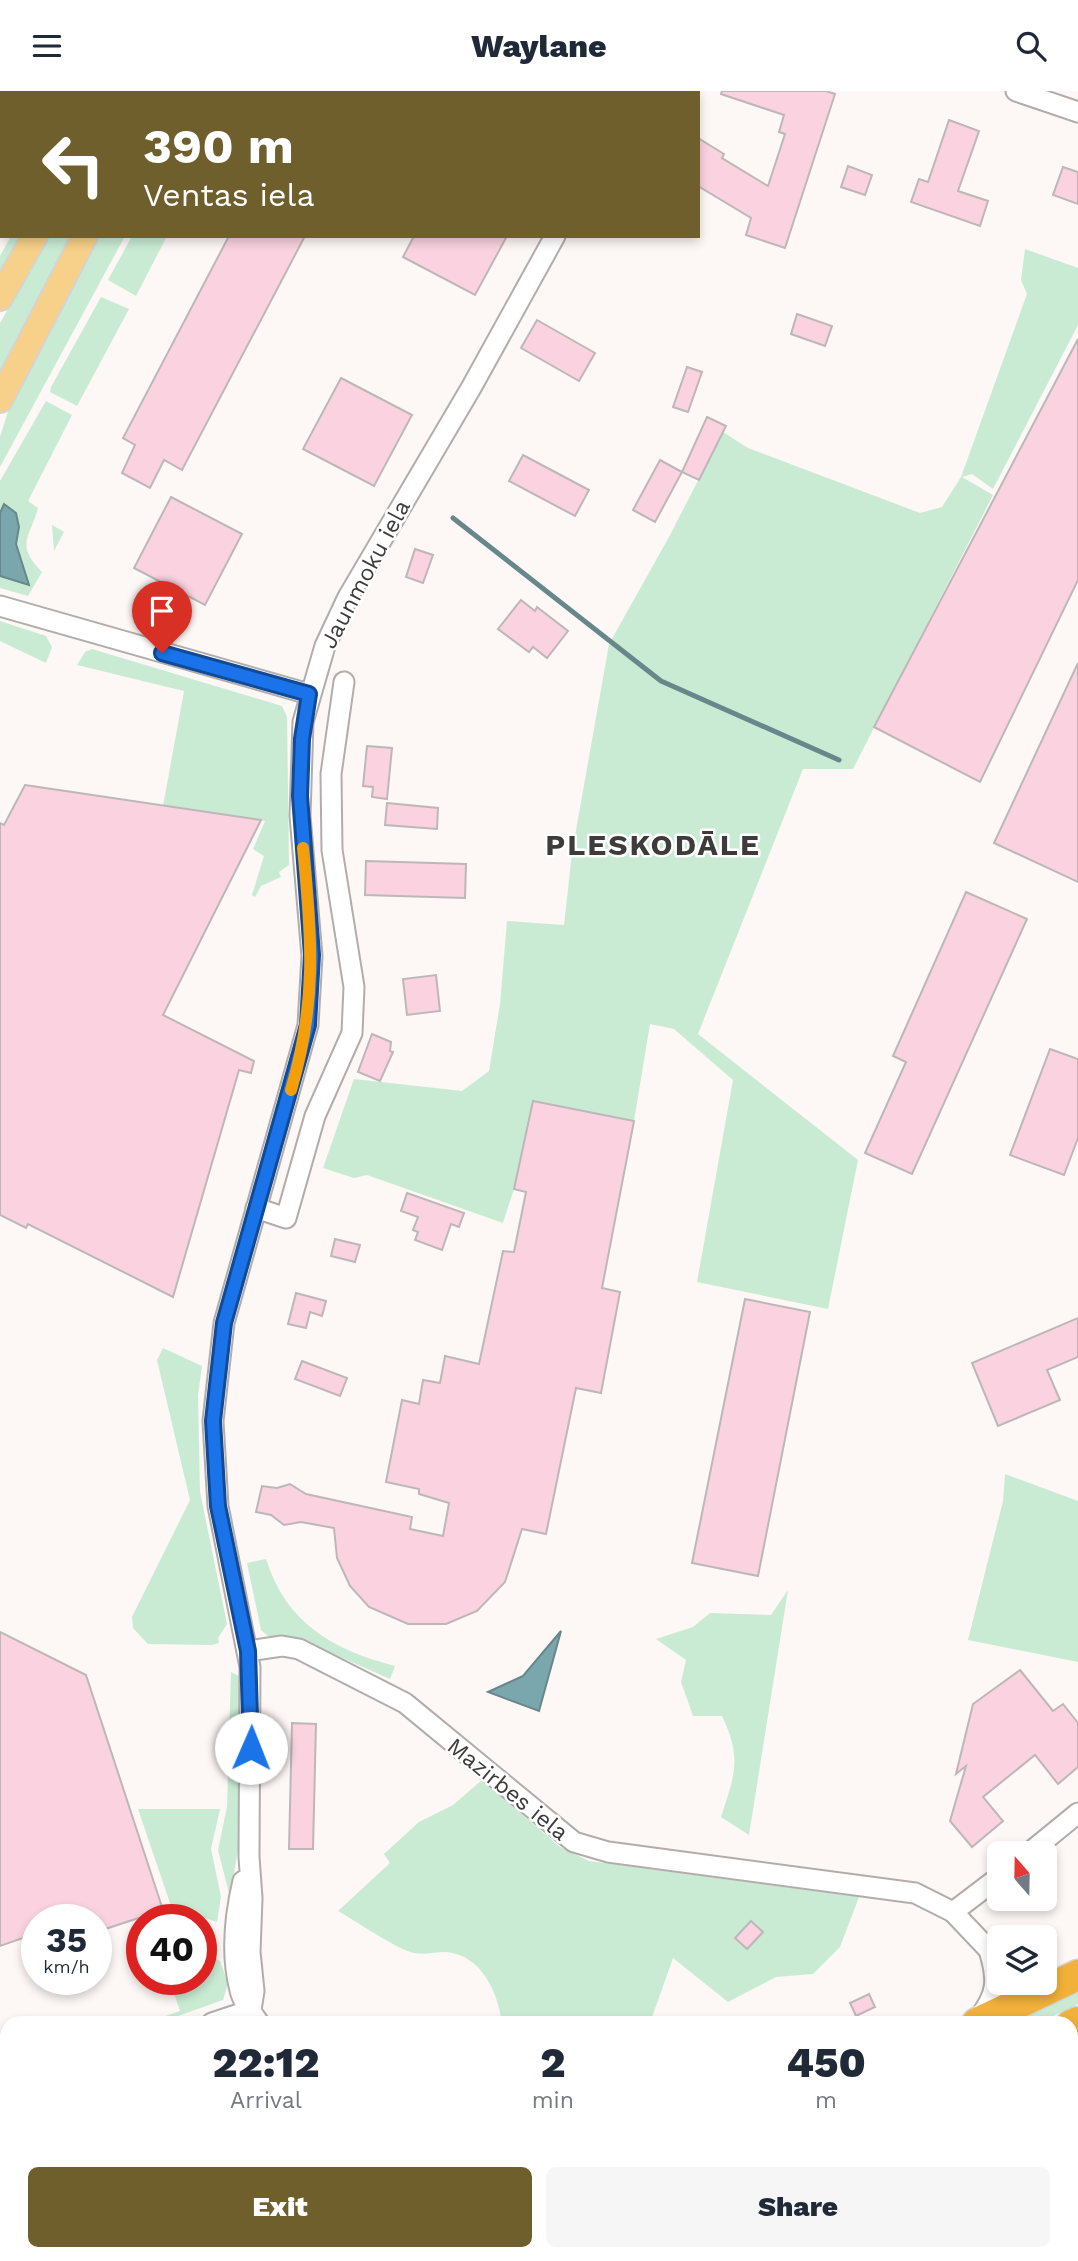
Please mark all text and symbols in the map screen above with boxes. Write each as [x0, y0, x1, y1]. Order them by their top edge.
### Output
icon: menu [28, 27, 66, 65]
text: Waylane [471, 27, 607, 65]
icon: search [1012, 27, 1050, 65]
text: 390 m [143, 117, 294, 175]
icon: left [28, 119, 119, 210]
text: Ventas iela [143, 176, 315, 214]
street label: Jaunmoku iela [315, 495, 416, 653]
pin [132, 581, 192, 653]
icon: arrive [143, 592, 181, 630]
district label: PLESKODĀLE [545, 827, 761, 862]
position arrow [214, 1711, 288, 1785]
street label: Mazirbes iela [442, 1733, 573, 1846]
north arrow [987, 1841, 1057, 1911]
map controls [987, 1841, 1057, 1995]
speed limit sign: 40 [126, 1904, 217, 1995]
text: 35 [46, 1919, 87, 1961]
button: layers [987, 1925, 1057, 1995]
text: km/h [43, 1956, 90, 1977]
text: 22:12 [212, 2038, 319, 2087]
text: 2 [540, 2038, 565, 2087]
text: 450 [786, 2038, 866, 2087]
text: Arrival [230, 2087, 302, 2114]
text: min [532, 2087, 574, 2114]
text: m [815, 2087, 837, 2114]
button: Exit [28, 2167, 532, 2247]
button: Share [546, 2167, 1050, 2247]

